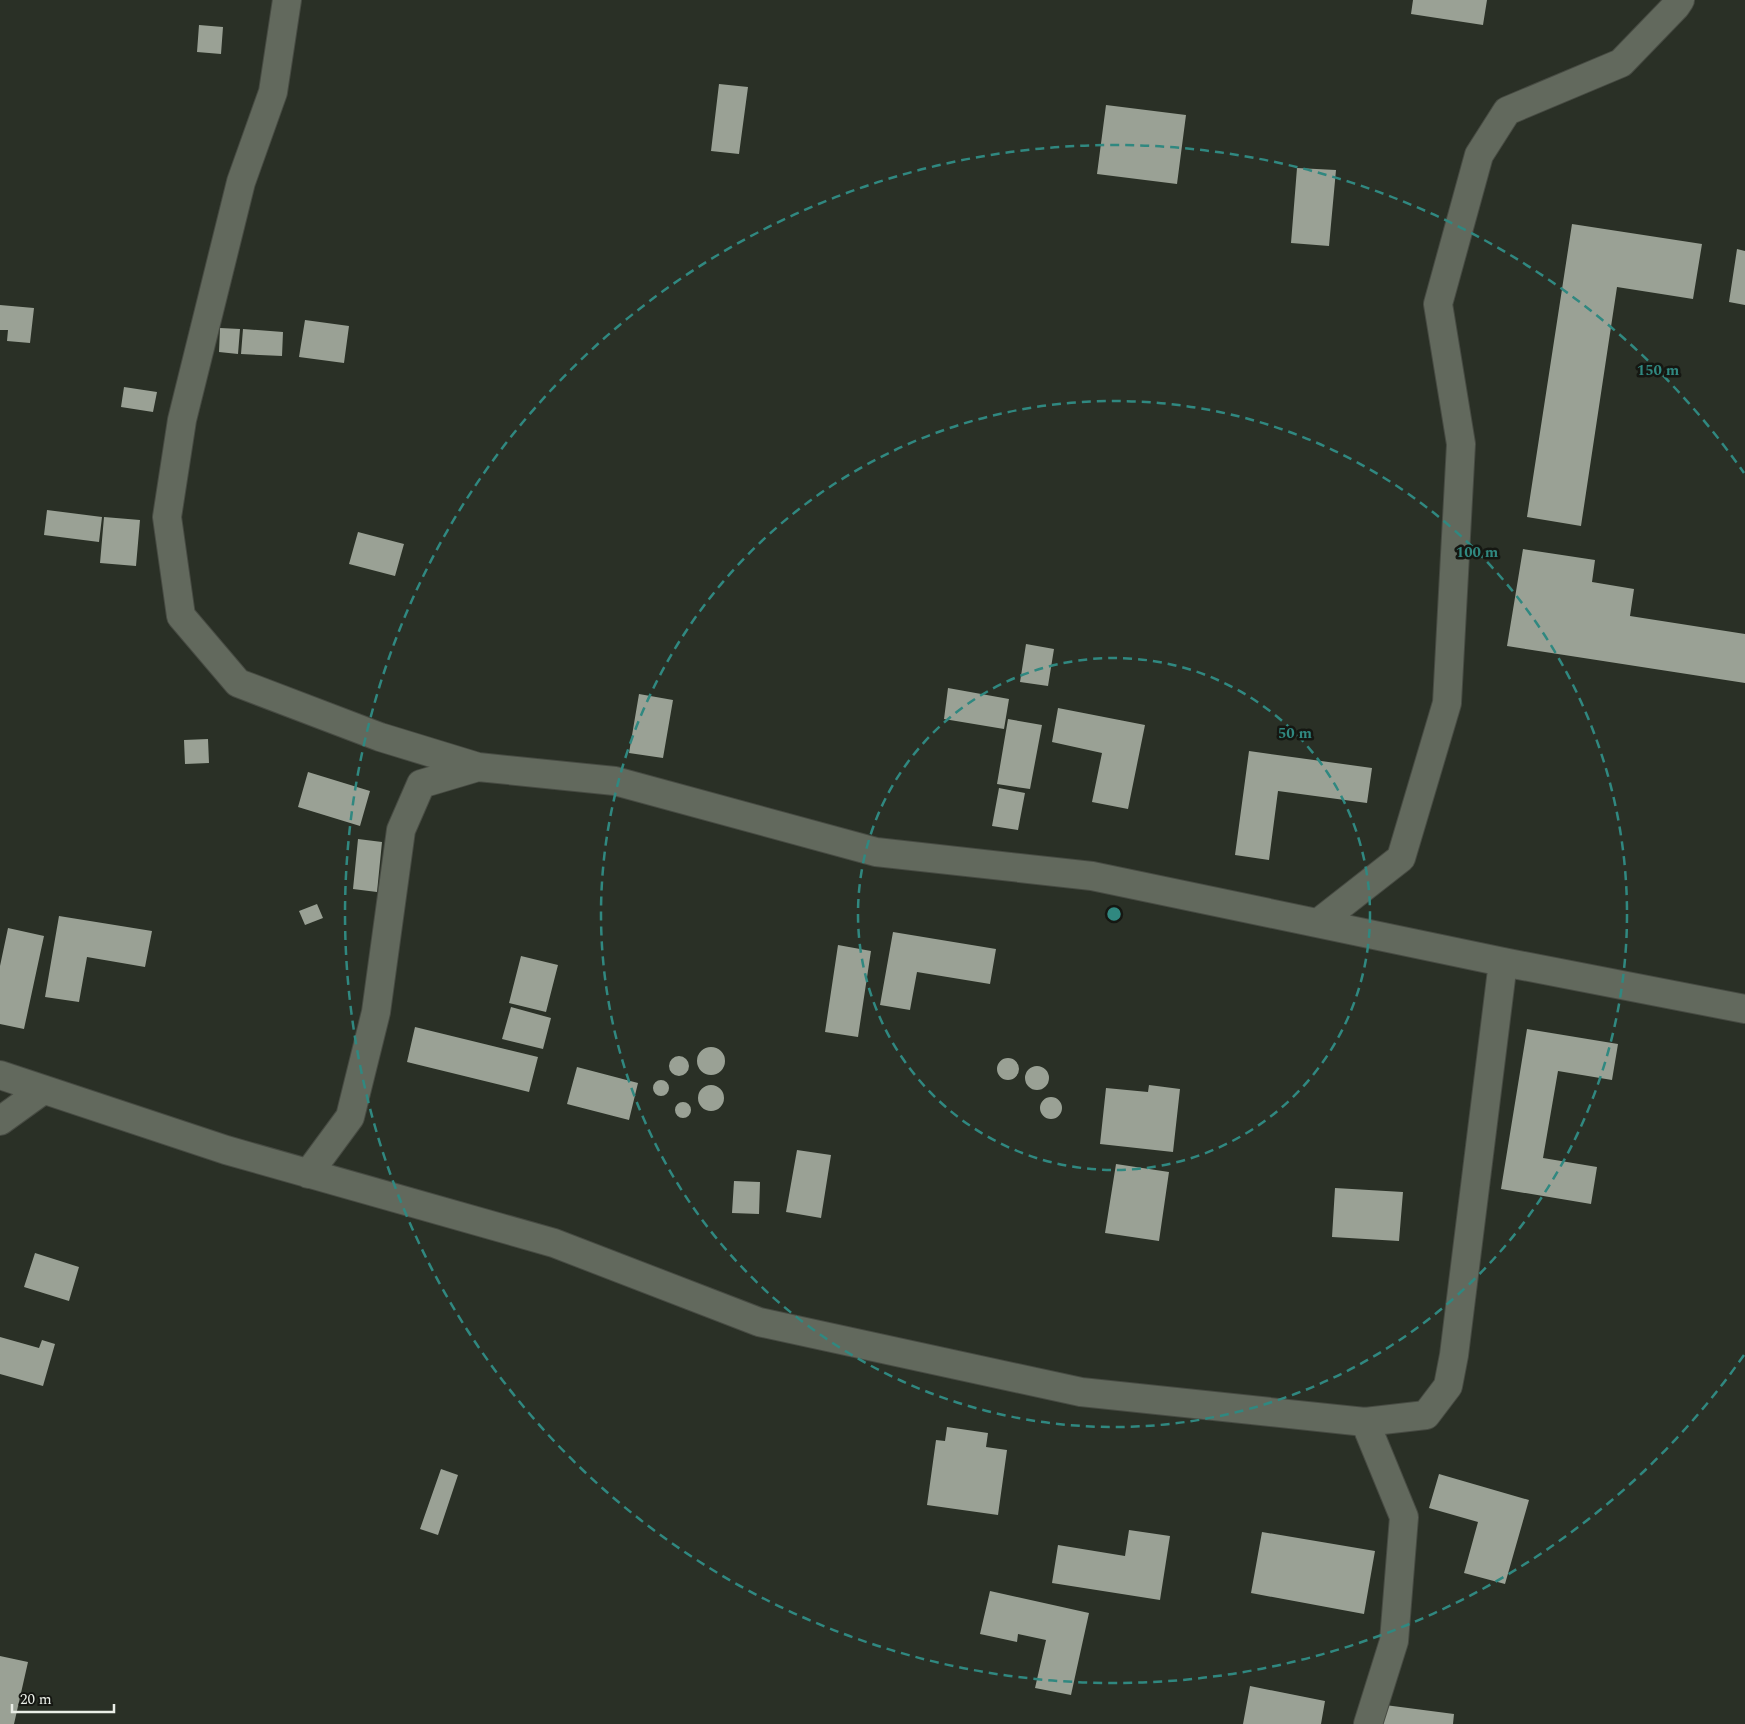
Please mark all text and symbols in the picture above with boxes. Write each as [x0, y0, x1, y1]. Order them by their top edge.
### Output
text: 150 m [1637, 359, 1680, 382]
text: 100 m [1456, 541, 1499, 564]
text: 50 m [1278, 722, 1313, 745]
centre of rings [1105, 905, 1123, 923]
scale bar [12, 1682, 115, 1714]
text: 20 m [20, 1688, 52, 1711]

